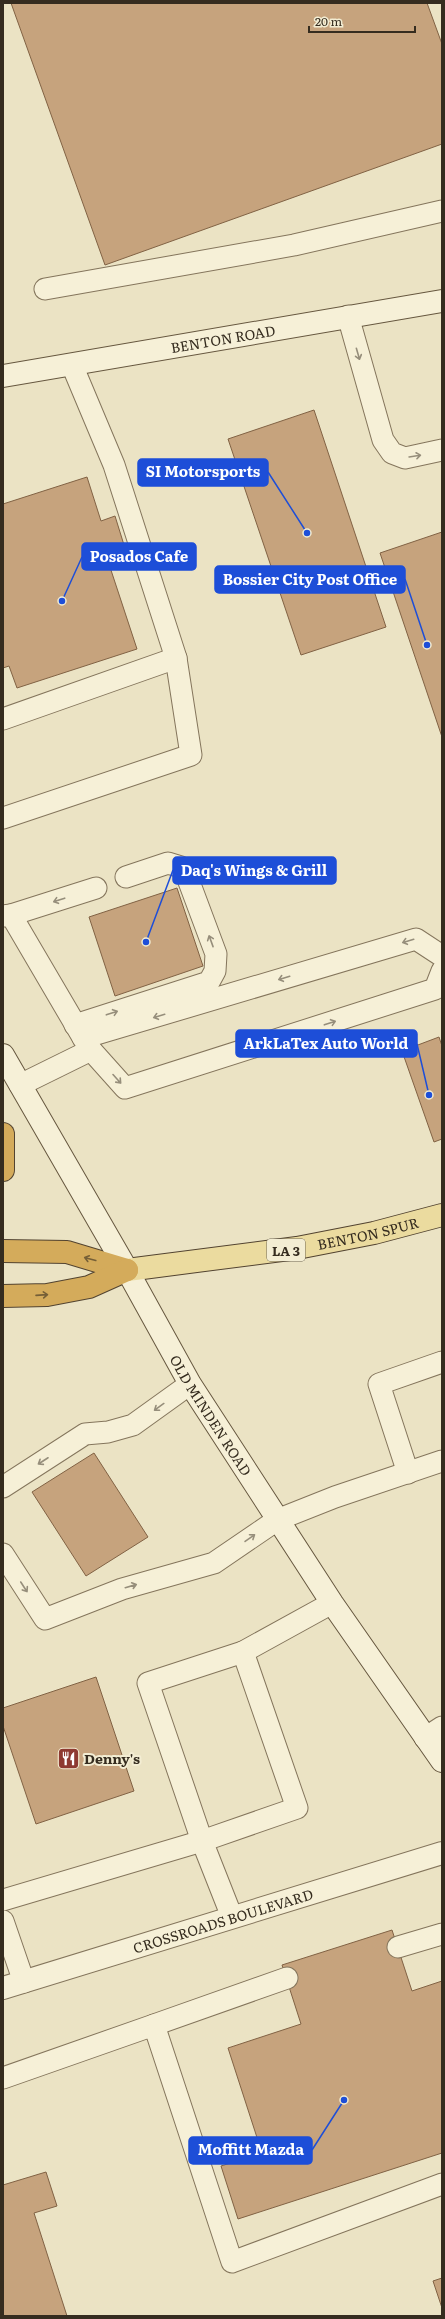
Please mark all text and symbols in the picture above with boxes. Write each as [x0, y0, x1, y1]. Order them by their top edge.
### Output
scale bar [309, 8, 415, 34]
text: 20 m [315, 12, 342, 30]
street label: BENTON ROAD [169, 320, 277, 357]
one-way arrow [355, 347, 362, 360]
one-way arrow [408, 452, 421, 460]
callout: SI Motorsports [138, 459, 268, 486]
text: SI Motorsports [146, 459, 261, 482]
callout: Posados Cafe [82, 543, 196, 570]
text: Posados Cafe [90, 544, 189, 567]
callout: Bossier City Post Office [215, 566, 405, 593]
text: Bossier City Post Office [223, 567, 398, 590]
callout: Daq's Wings & Grill [173, 857, 336, 884]
text: Daq's Wings & Grill [181, 858, 328, 881]
one-way arrow [52, 897, 65, 904]
one-way arrow [207, 935, 214, 948]
one-way arrow [402, 938, 415, 945]
one-way arrow [277, 975, 290, 982]
one-way arrow [106, 1008, 118, 1016]
one-way arrow [153, 1013, 166, 1020]
one-way arrow [324, 1019, 337, 1026]
callout: ArkLaTex Auto World [236, 1030, 417, 1057]
text: ArkLaTex Auto World [244, 1031, 409, 1054]
one-way arrow [112, 1074, 121, 1084]
street label: BENTON SPUR [316, 1212, 421, 1254]
road number: LA 3 [267, 1239, 305, 1261]
one-way arrow [84, 1254, 97, 1262]
one-way arrow [35, 1291, 48, 1298]
street label: OLD MINDEN ROAD [166, 1351, 257, 1480]
one-way arrow [153, 1403, 164, 1411]
one-way arrow [38, 1457, 49, 1465]
one-way arrow [244, 1534, 255, 1542]
one-way arrow [21, 1581, 29, 1593]
one-way arrow [124, 1582, 137, 1589]
restaurant icon: Denny's [55, 1745, 81, 1771]
place label: Denny's [84, 1748, 140, 1768]
street label: CROSSROADS BOULEVARD [130, 1883, 316, 1957]
callout: Moffitt Mazda [189, 2137, 312, 2164]
text: Moffitt Mazda [198, 2137, 304, 2160]

